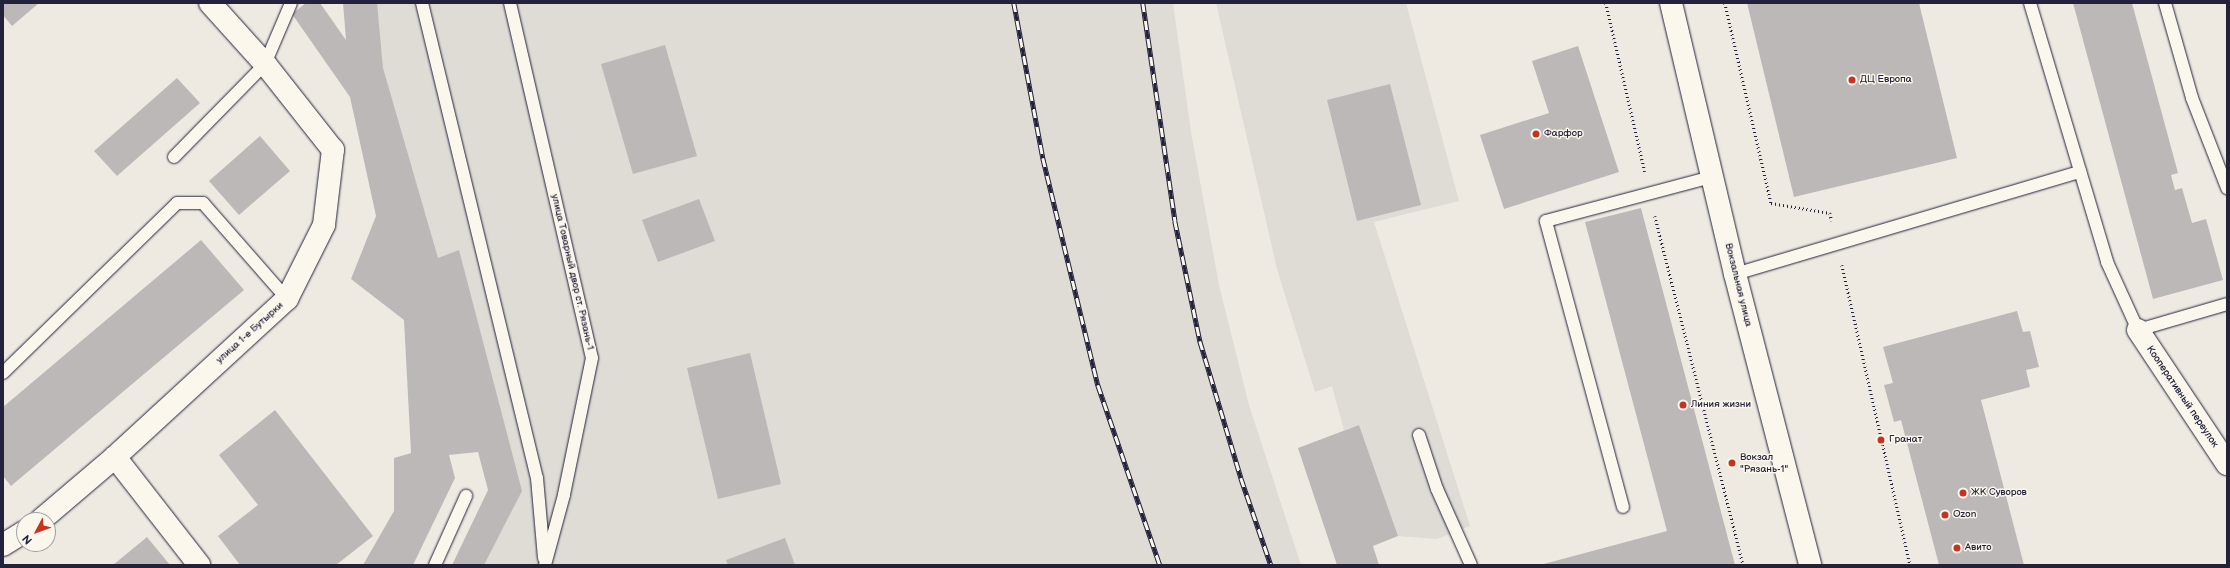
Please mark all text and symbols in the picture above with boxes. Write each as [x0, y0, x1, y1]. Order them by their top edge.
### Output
place label: ДЦ Европа [1860, 74, 1912, 86]
marker: ДЦ Европа [1847, 75, 1857, 85]
place label: Фарфор [1544, 128, 1583, 140]
marker: Фарфор [1531, 129, 1541, 139]
street label: улица Товарный двор ст. Рязань-1 [548, 193, 596, 351]
street label: Вокзальная улица [1722, 242, 1754, 328]
street label: улица 1-е Бутырки [214, 300, 286, 366]
street label: Кооперативный переулок [2143, 344, 2221, 450]
place label: Линия жизни [1691, 399, 1751, 411]
marker: Линия жизни [1678, 400, 1688, 410]
place label: Гранат [1889, 434, 1922, 446]
marker: Гранат [1876, 435, 1886, 445]
place label: Вокзал "Рязань-1" [1740, 451, 1788, 474]
marker: Вокзал "Рязань-1" [1727, 458, 1737, 468]
place label: ЖК Суворов [1971, 487, 2027, 499]
marker: ЖК Суворов [1958, 488, 1968, 498]
place label: Ozon [1953, 509, 1976, 521]
marker: Ozon [1940, 510, 1950, 520]
north arrow [16, 512, 56, 552]
text: N [20, 532, 35, 547]
place label: Авито [1965, 542, 1992, 554]
marker: Авито [1952, 543, 1962, 553]

